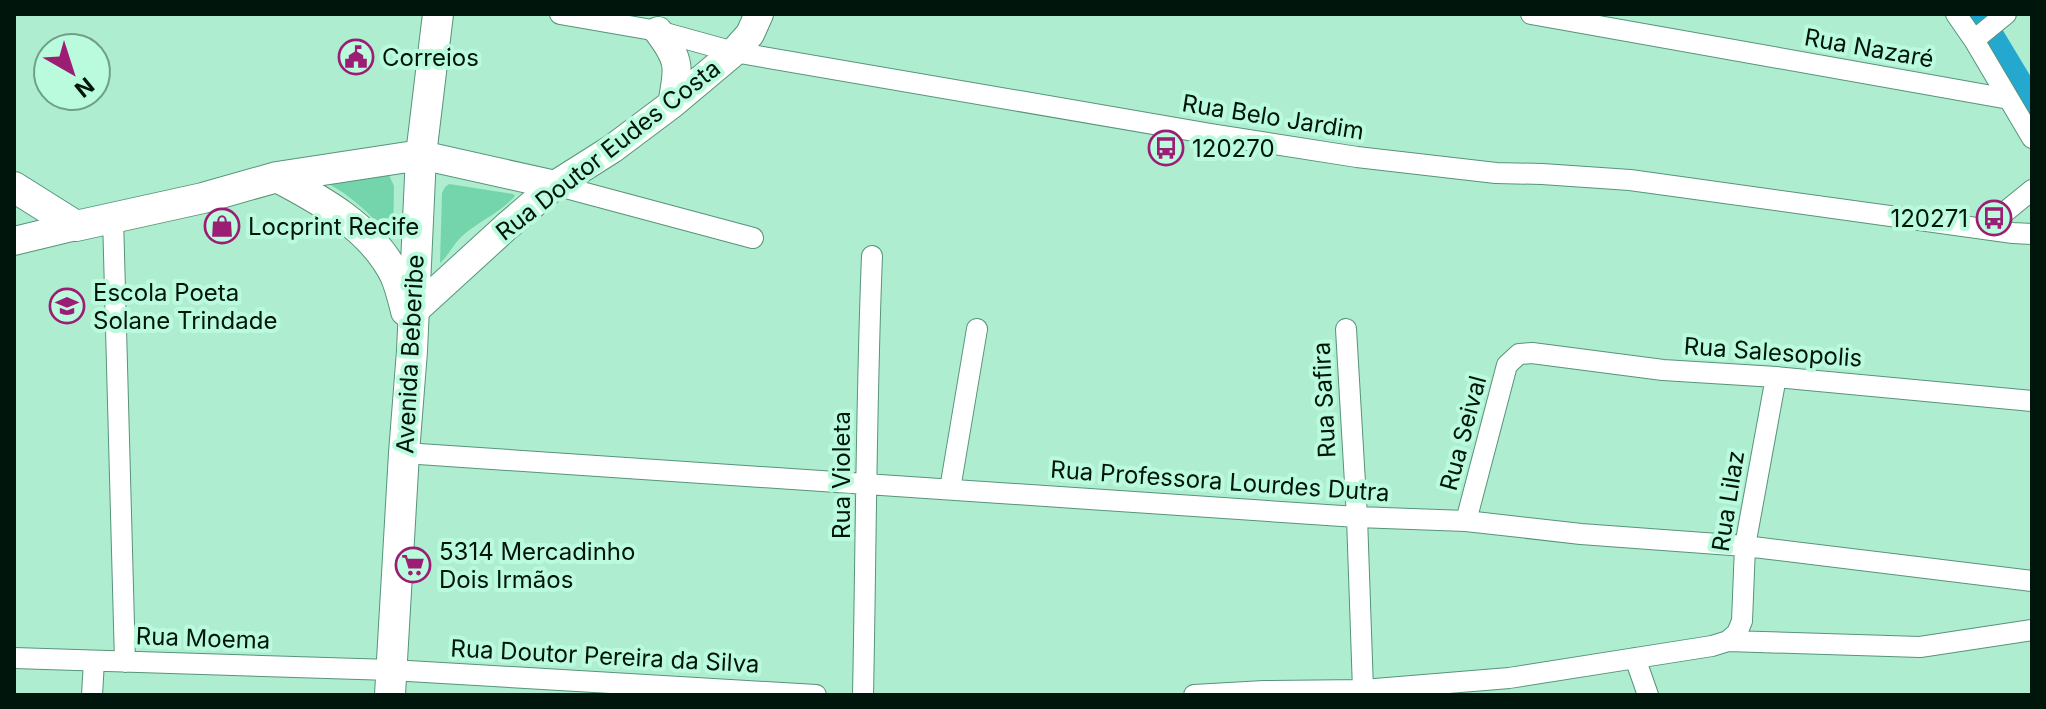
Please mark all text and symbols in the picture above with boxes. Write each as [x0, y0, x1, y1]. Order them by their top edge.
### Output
street label: Rua Nazaré [1802, 22, 1936, 74]
north arrow [32, 32, 112, 112]
public building icon: Correios [337, 38, 375, 76]
place label: Correios [382, 43, 479, 72]
street label: Rua Doutor Eudes Costa [490, 54, 726, 246]
text: N [70, 72, 99, 103]
street label: Rua Belo Jardim [1180, 88, 1366, 146]
bus stop icon: 120270 [1147, 129, 1185, 167]
place label: 120270 [1192, 134, 1275, 163]
bus stop icon: 120271 [1975, 199, 2013, 237]
place label: 120271 [1890, 204, 1968, 233]
shop icon: Locprint Recife [203, 207, 241, 245]
place label: Locprint Recife [248, 212, 419, 241]
street label: Avenida Beberibe [390, 254, 430, 454]
place label: Escola Poeta Solane Trindade [93, 278, 277, 335]
school or university icon: Escola Poeta Solane Trindade [48, 287, 86, 325]
street label: Rua Salesopolis [1683, 331, 1863, 373]
street label: Rua Safira [1306, 341, 1342, 459]
street label: Rua Seival [1434, 372, 1492, 494]
street label: Rua Violeta [827, 411, 856, 539]
street label: Rua Lilaz [1706, 448, 1750, 554]
street label: Rua Professora Lourdes Dutra [1049, 455, 1391, 507]
place label: 5314 Mercadinho Dois Irmãos [439, 537, 635, 594]
supermarket icon: 5314 Mercadinho Dois Irmãos [394, 546, 432, 584]
street label: Rua Moema [135, 621, 271, 655]
street label: Rua Doutor Pereira da Silva [450, 633, 760, 679]

